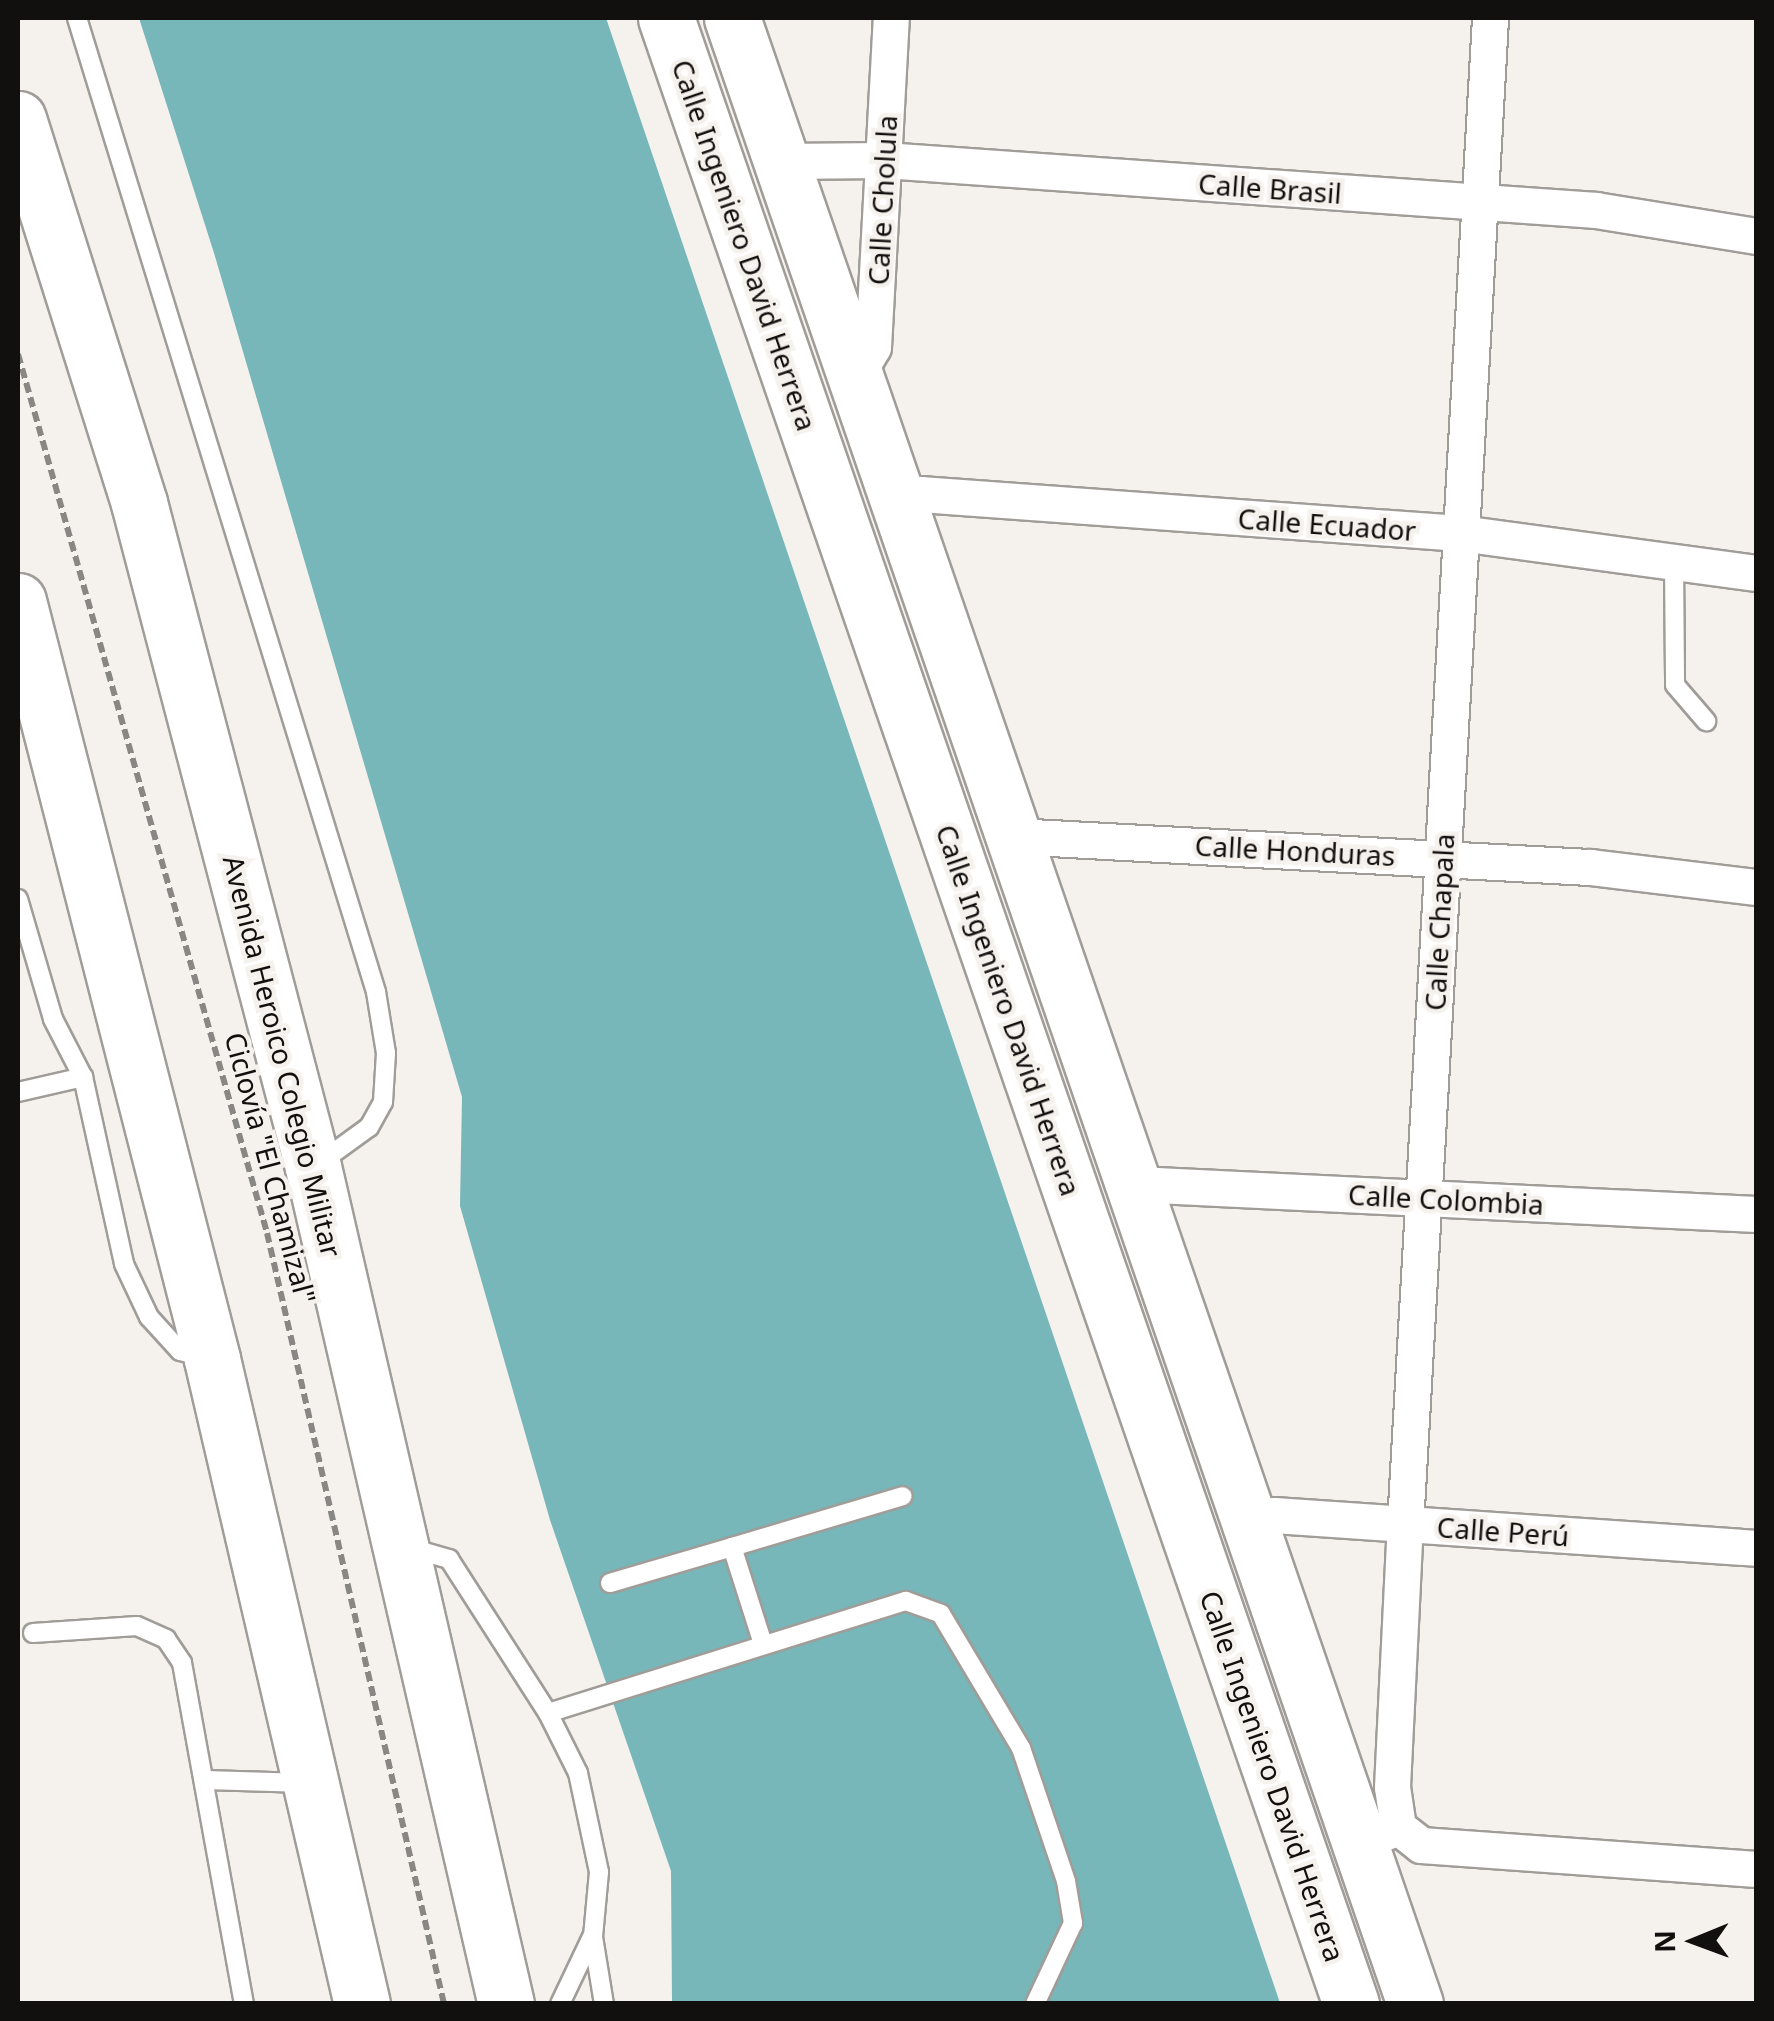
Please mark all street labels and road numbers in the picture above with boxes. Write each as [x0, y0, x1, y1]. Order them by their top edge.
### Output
street label: Calle Ingeniero David Herrera [666, 55, 824, 435]
street label: Calle Cholula [861, 114, 903, 286]
street label: Calle Brasil [1197, 166, 1343, 210]
street label: Calle Ecuador [1237, 501, 1417, 547]
street label: Calle Ingeniero David Herrera [930, 820, 1088, 1200]
street label: Calle Honduras [1194, 828, 1396, 872]
street label: Calle Chapala [1418, 832, 1460, 1012]
street label: Avenida Heroico Colegio Militar [217, 852, 349, 1260]
street label: Ciclovía "El Chamizal" [219, 1029, 323, 1307]
street label: Calle Colombia [1347, 1177, 1545, 1221]
street label: Calle Perú [1436, 1510, 1570, 1552]
street label: Calle Ingeniero David Herrera [1194, 1586, 1352, 1966]

